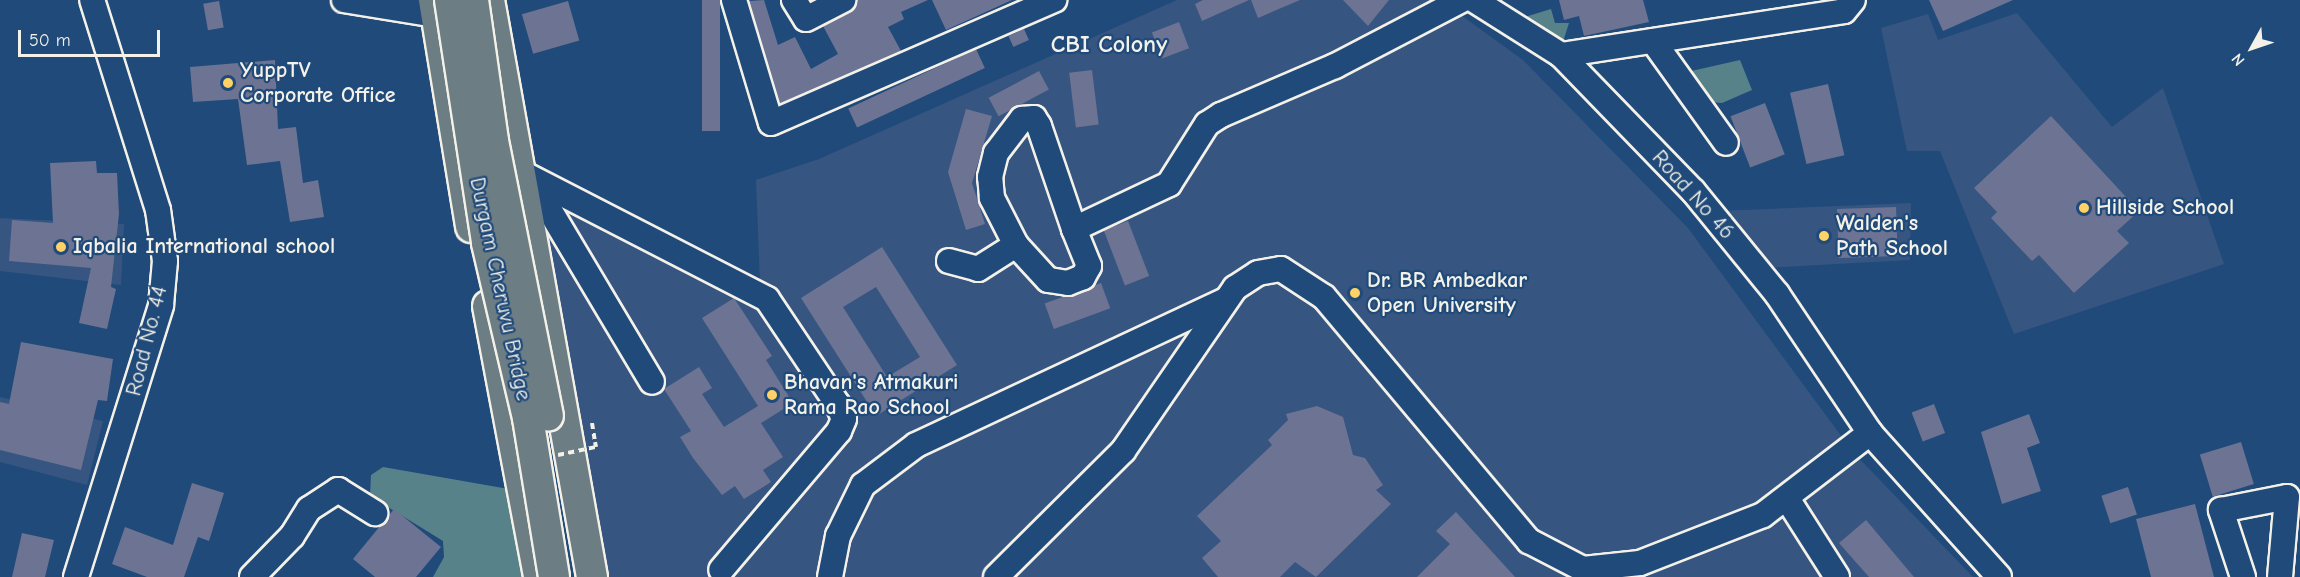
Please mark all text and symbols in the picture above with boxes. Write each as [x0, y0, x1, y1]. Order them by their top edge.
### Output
scale bar [21, 18, 164, 56]
north arrow [2222, 18, 2282, 78]
text: 50 m [29, 30, 71, 51]
district label: CBI Colony [1051, 31, 1167, 59]
text: N [2228, 50, 2248, 69]
place label: YuppTV Corporate Office [240, 57, 396, 108]
marker: YuppTV Corporate Office [221, 76, 235, 90]
street label: Road No 46 [1646, 145, 1740, 245]
street label: Durgam Cheruvu Bridge [463, 175, 537, 403]
place label: Hillside School [2096, 195, 2234, 221]
marker: Hillside School [2077, 201, 2091, 215]
place label: Walden's Path School [1836, 210, 1948, 262]
marker: Walden's Path School [1817, 229, 1831, 243]
place label: Iqbalia International school [73, 234, 335, 260]
marker: Iqbalia International school [54, 240, 68, 254]
place label: Dr. BR Ambedkar Open University [1367, 267, 1527, 318]
street label: Road No. 44 [121, 283, 173, 399]
marker: Dr. BR Ambedkar Open University [1348, 286, 1362, 300]
place label: Bhavan's Atmakuri Rama Rao School [784, 369, 958, 420]
marker: Bhavan's Atmakuri Rama Rao School [765, 388, 779, 402]

